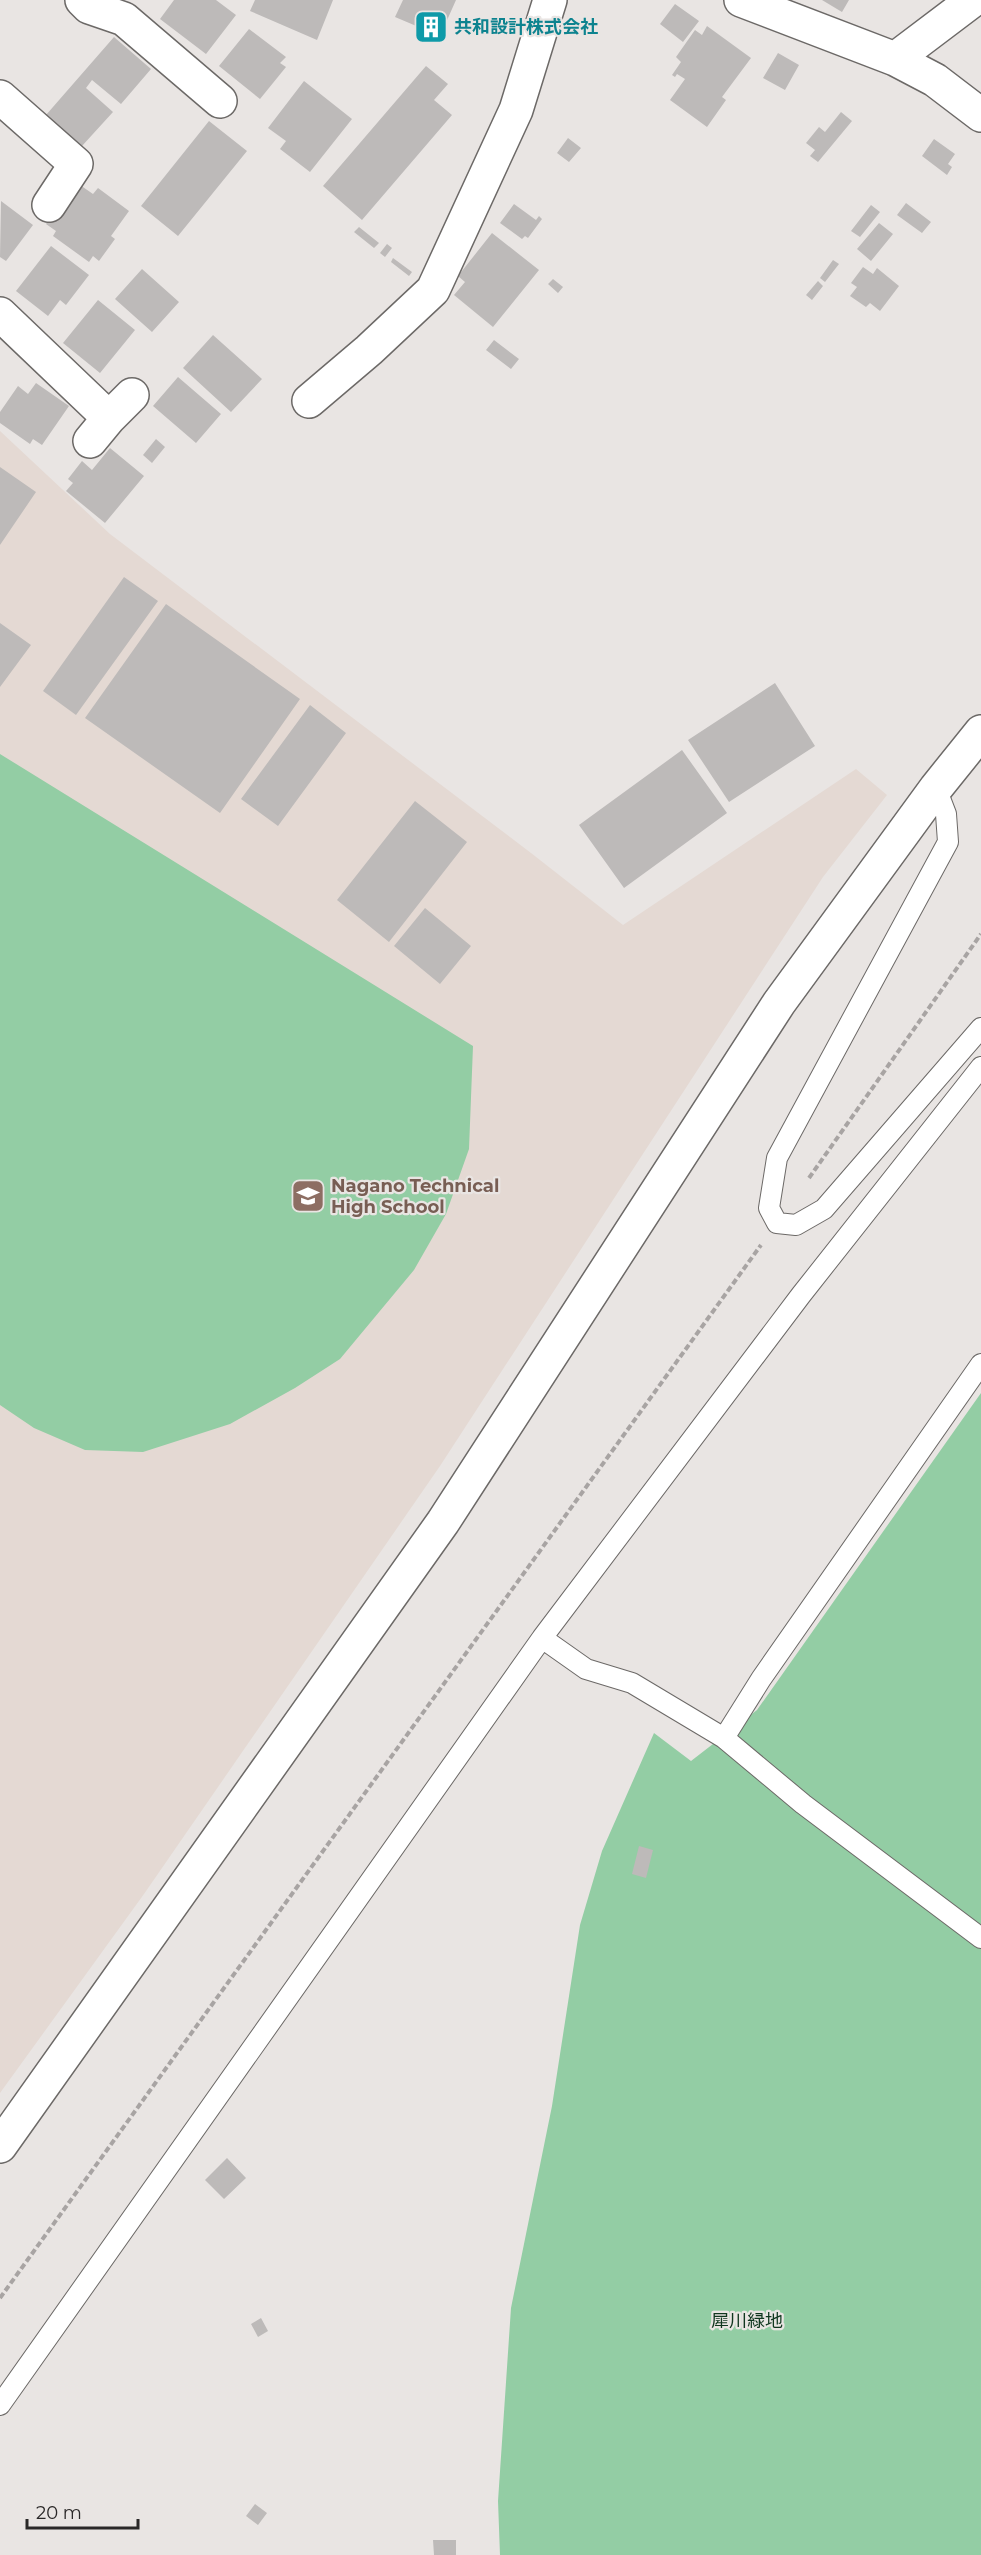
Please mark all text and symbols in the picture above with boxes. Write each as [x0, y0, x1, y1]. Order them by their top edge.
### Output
building icon: 共和設計株式会社 [413, 9, 449, 45]
place label: 共和設計株式会社 [454, 16, 598, 38]
place label: Nagano Technical High School [331, 1175, 499, 1218]
school or university icon: Nagano Technical High School [290, 1178, 326, 1214]
park label: 犀川緑地 [711, 2310, 783, 2332]
scale bar [27, 2492, 138, 2530]
text: 20 m [36, 2502, 82, 2524]

